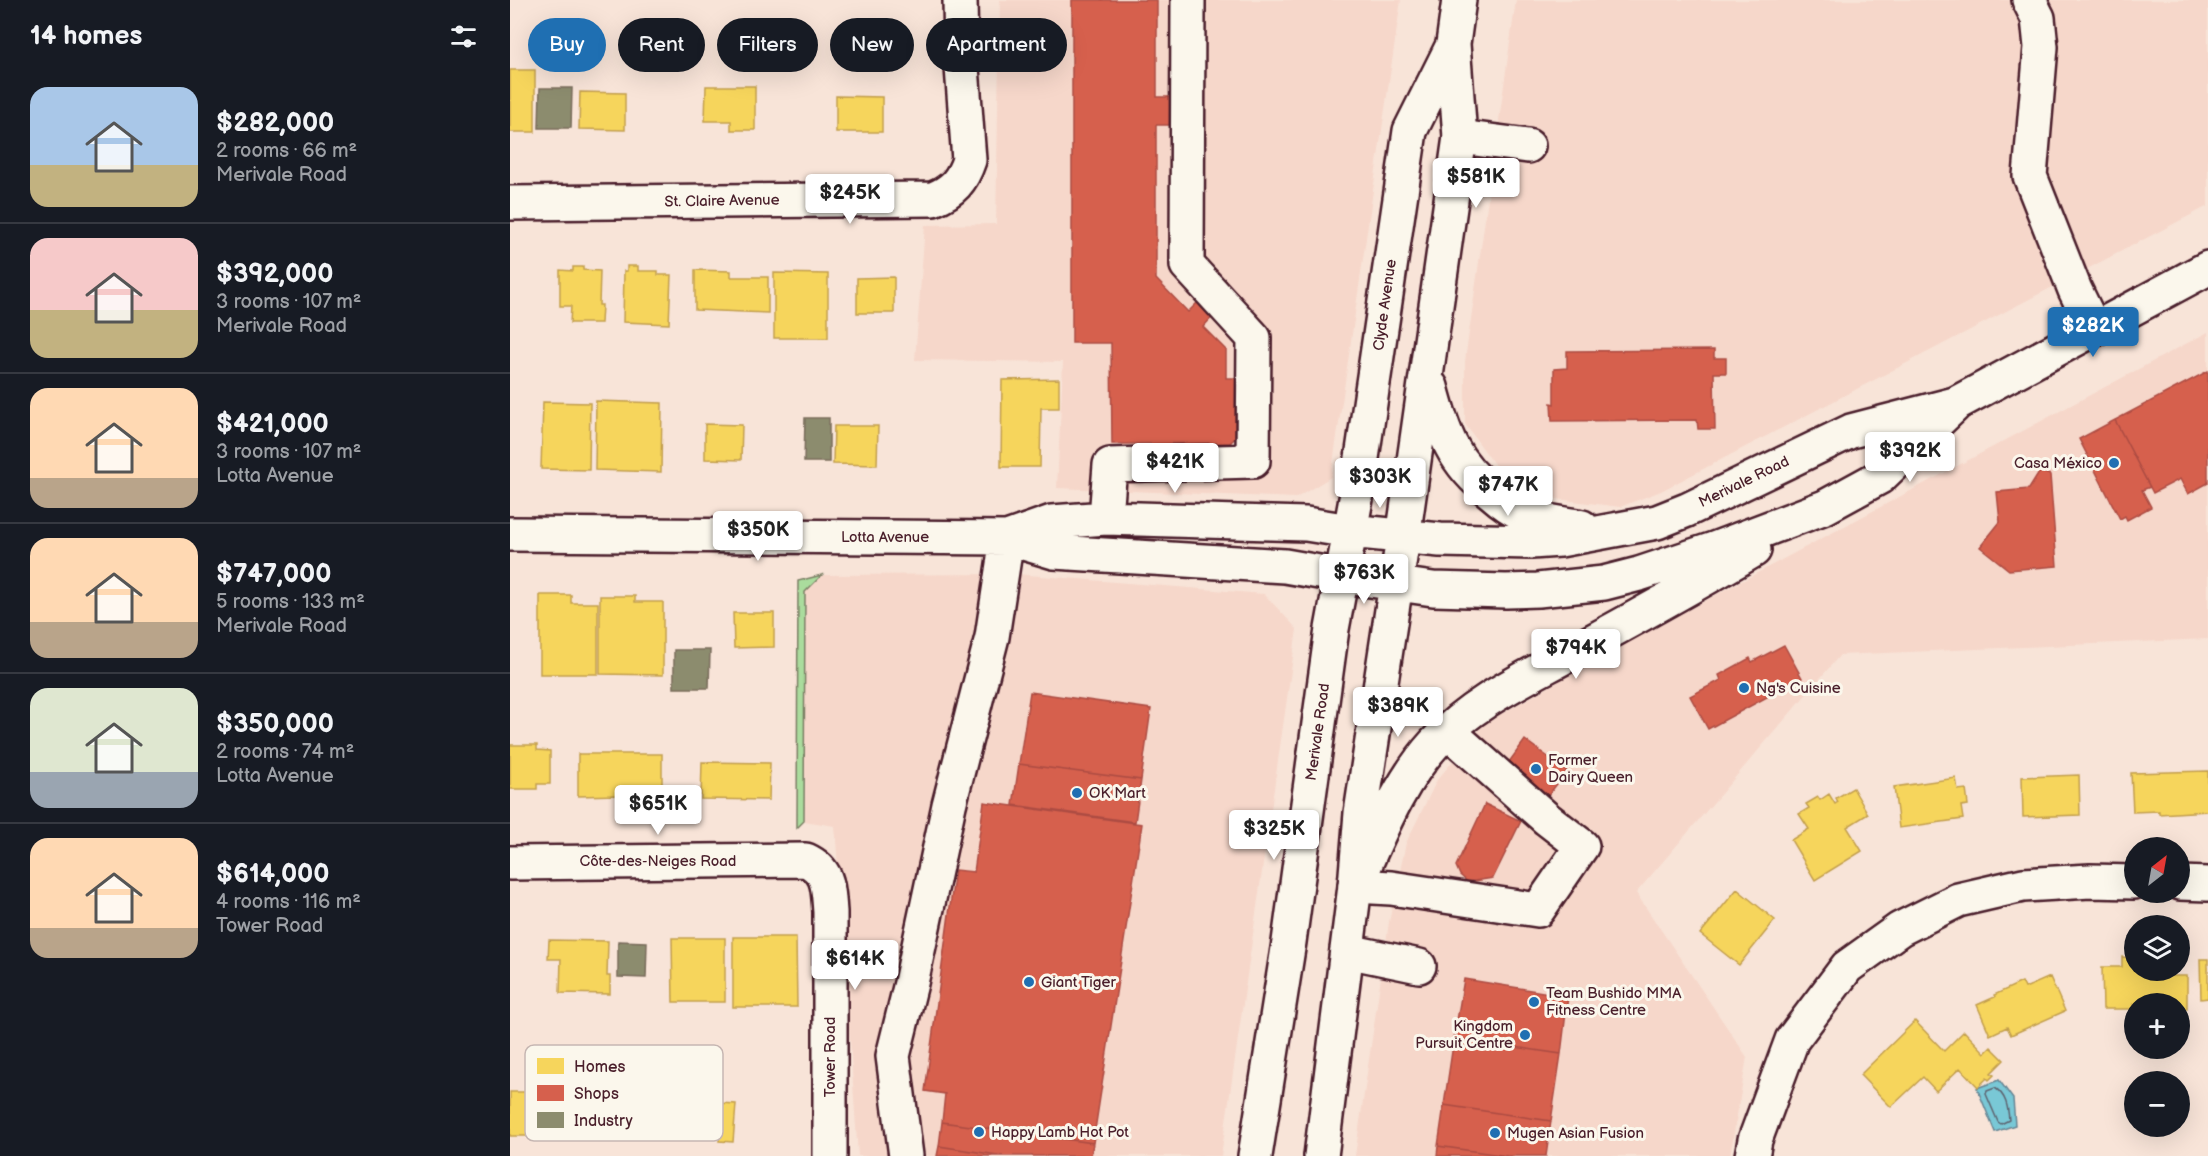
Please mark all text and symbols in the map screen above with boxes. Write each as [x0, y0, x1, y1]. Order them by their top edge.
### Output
chip: Buy [528, 18, 606, 72]
chip: Rent [618, 18, 705, 72]
chip: Filters [717, 18, 818, 72]
chip: New [830, 18, 914, 72]
chip: Apartment [926, 18, 1067, 72]
icon: filters [447, 20, 480, 53]
text: 14 homes [30, 21, 142, 52]
text: $282,000 [216, 108, 334, 139]
icon: home [78, 111, 150, 183]
text: 2 rooms · 66 m² [216, 139, 357, 163]
pin: $581K [1434, 158, 1518, 209]
text: Merivale Road [216, 163, 347, 187]
text: $581K [1447, 165, 1505, 189]
pin: $245K [808, 174, 892, 225]
text: $245K [819, 181, 881, 205]
street label: St. Claire Avenue [664, 190, 780, 212]
street label: Clyde Avenue [1369, 258, 1401, 352]
text: $392,000 [216, 259, 334, 290]
icon: home [78, 262, 150, 334]
text: 3 rooms · 107 m² [216, 290, 361, 314]
pin: $282K [2051, 307, 2135, 358]
text: Merivale Road [216, 314, 347, 338]
text: $282K [2062, 314, 2124, 338]
text: $421,000 [216, 409, 329, 440]
icon: home [78, 412, 150, 484]
pin: $392K [1868, 432, 1952, 483]
text: $392K [1879, 439, 1941, 463]
text: 3 rooms · 107 m² [216, 440, 361, 464]
pin: $421K [1133, 443, 1217, 494]
text: $421K [1146, 450, 1204, 474]
street label: Merivale Road [1696, 452, 1792, 512]
place label: Casa México [2014, 454, 2102, 473]
marker: Casa México [2107, 456, 2121, 470]
pin: $303K [1338, 458, 1422, 509]
text: Lotta Avenue [216, 464, 334, 488]
text: $303K [1349, 465, 1411, 489]
pin: $747K [1466, 466, 1550, 517]
text: $747K [1478, 473, 1538, 497]
pin: $350K [716, 511, 800, 562]
text: $350K [727, 518, 789, 542]
street label: Lotta Avenue [841, 528, 929, 547]
pin: $763K [1322, 554, 1406, 605]
text: $747,000 [216, 559, 332, 590]
text: $763K [1333, 561, 1395, 585]
icon: home [78, 562, 150, 634]
text: 5 rooms · 133 m² [216, 590, 365, 614]
text: Merivale Road [216, 614, 347, 638]
pin: $794K [1534, 629, 1618, 680]
text: $794K [1545, 636, 1607, 660]
place label: Ng's Cuisine [1756, 679, 1841, 698]
marker: Ng's Cuisine [1737, 681, 1751, 695]
street label: Merivale Road [1302, 682, 1334, 782]
pin: $389K [1356, 687, 1440, 738]
text: $389K [1367, 694, 1429, 718]
text: $350,000 [216, 709, 334, 740]
icon: home [78, 712, 150, 784]
text: 2 rooms · 74 m² [216, 740, 354, 764]
place label: Former Dairy Queen [1548, 751, 1633, 787]
marker: Former Dairy Queen [1529, 762, 1543, 776]
text: Lotta Avenue [216, 764, 334, 788]
place label: OK Mart [1089, 784, 1146, 803]
pin: $651K [616, 785, 700, 836]
marker: OK Mart [1070, 786, 1084, 800]
text: $651K [629, 792, 687, 816]
pin: $325K [1232, 810, 1316, 861]
text: $325K [1243, 817, 1305, 841]
north arrow [2124, 837, 2190, 903]
map controls [2124, 837, 2190, 1137]
street label: Côte-des-Neiges Road [580, 852, 736, 871]
text: $614,000 [216, 859, 330, 890]
icon: home [78, 862, 150, 934]
text: 4 rooms · 116 m² [216, 890, 361, 914]
text: Tower Road [216, 914, 323, 938]
button: layers [2124, 915, 2190, 981]
pin: $614K [813, 940, 897, 991]
text: $614K [825, 947, 885, 971]
place label: Giant Tiger [1041, 973, 1116, 992]
marker: Giant Tiger [1022, 975, 1036, 989]
place label: Team Bushido MMA Fitness Centre [1546, 984, 1682, 1020]
button: + [2124, 993, 2190, 1059]
marker: Team Bushido MMA Fitness Centre [1527, 995, 1541, 1009]
street label: Tower Road [821, 1017, 840, 1097]
place label: Kingdom Pursuit Centre [1415, 1017, 1513, 1053]
marker: Kingdom Pursuit Centre [1518, 1028, 1532, 1042]
legend [525, 1045, 723, 1141]
text: Homes [574, 1058, 626, 1077]
button: − [2124, 1071, 2190, 1137]
text: Shops [574, 1085, 619, 1104]
text: Industry [574, 1112, 633, 1131]
place label: Happy Lamb Hot Pot [991, 1123, 1129, 1142]
place label: Mugen Asian Fusion [1507, 1124, 1644, 1143]
marker: Happy Lamb Hot Pot [972, 1125, 986, 1139]
marker: Mugen Asian Fusion [1488, 1126, 1502, 1140]

